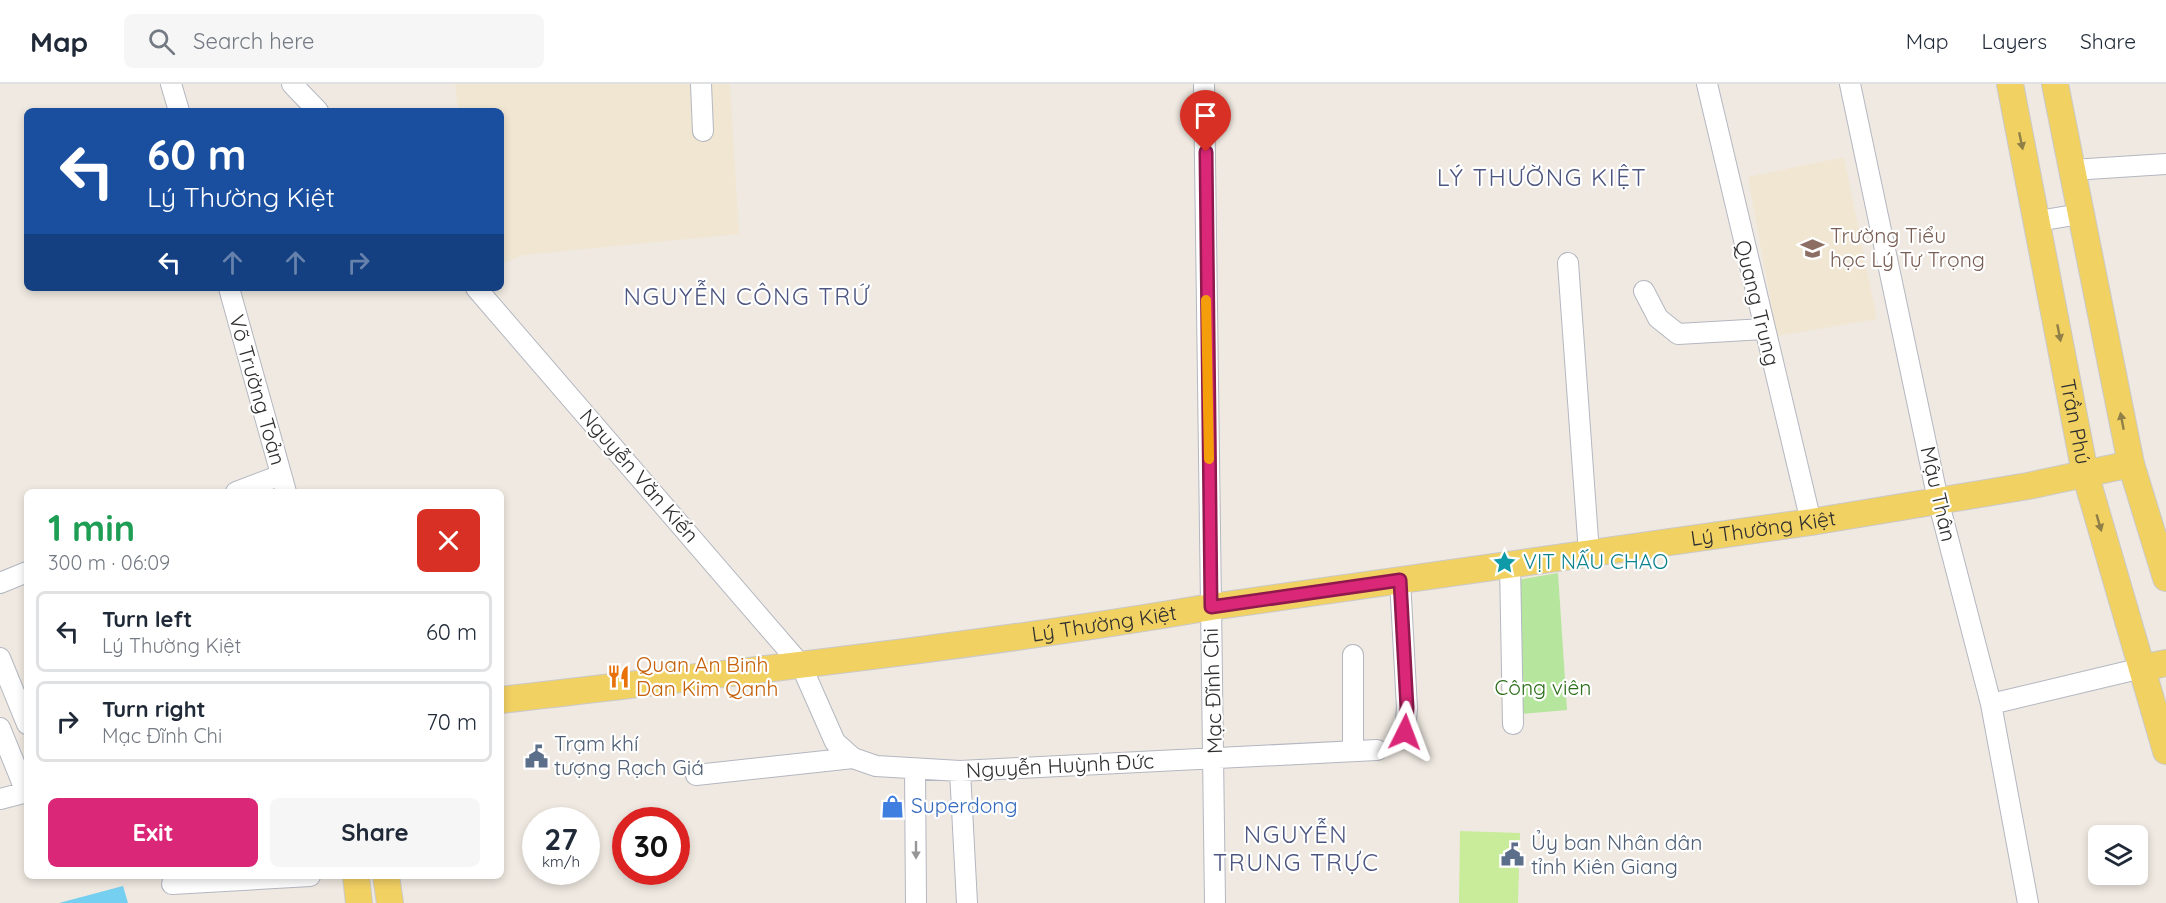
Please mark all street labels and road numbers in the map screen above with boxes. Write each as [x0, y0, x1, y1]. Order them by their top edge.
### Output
street label: Quang Trung [1730, 237, 1786, 368]
street label: Võ Trường Toản [224, 312, 292, 468]
street label: Trần Phú [2055, 377, 2097, 466]
street label: Nguyễn Văn Kiến [575, 403, 705, 548]
street label: Mậu Thân [1915, 444, 1963, 544]
street label: Lý Thường Kiệt [1689, 504, 1838, 551]
street label: Lý Thường Kiệt [1030, 599, 1178, 647]
street label: Mạc Đĩnh Chi [1197, 628, 1227, 755]
street label: Nguyễn Huỳnh Đức [965, 747, 1155, 783]

